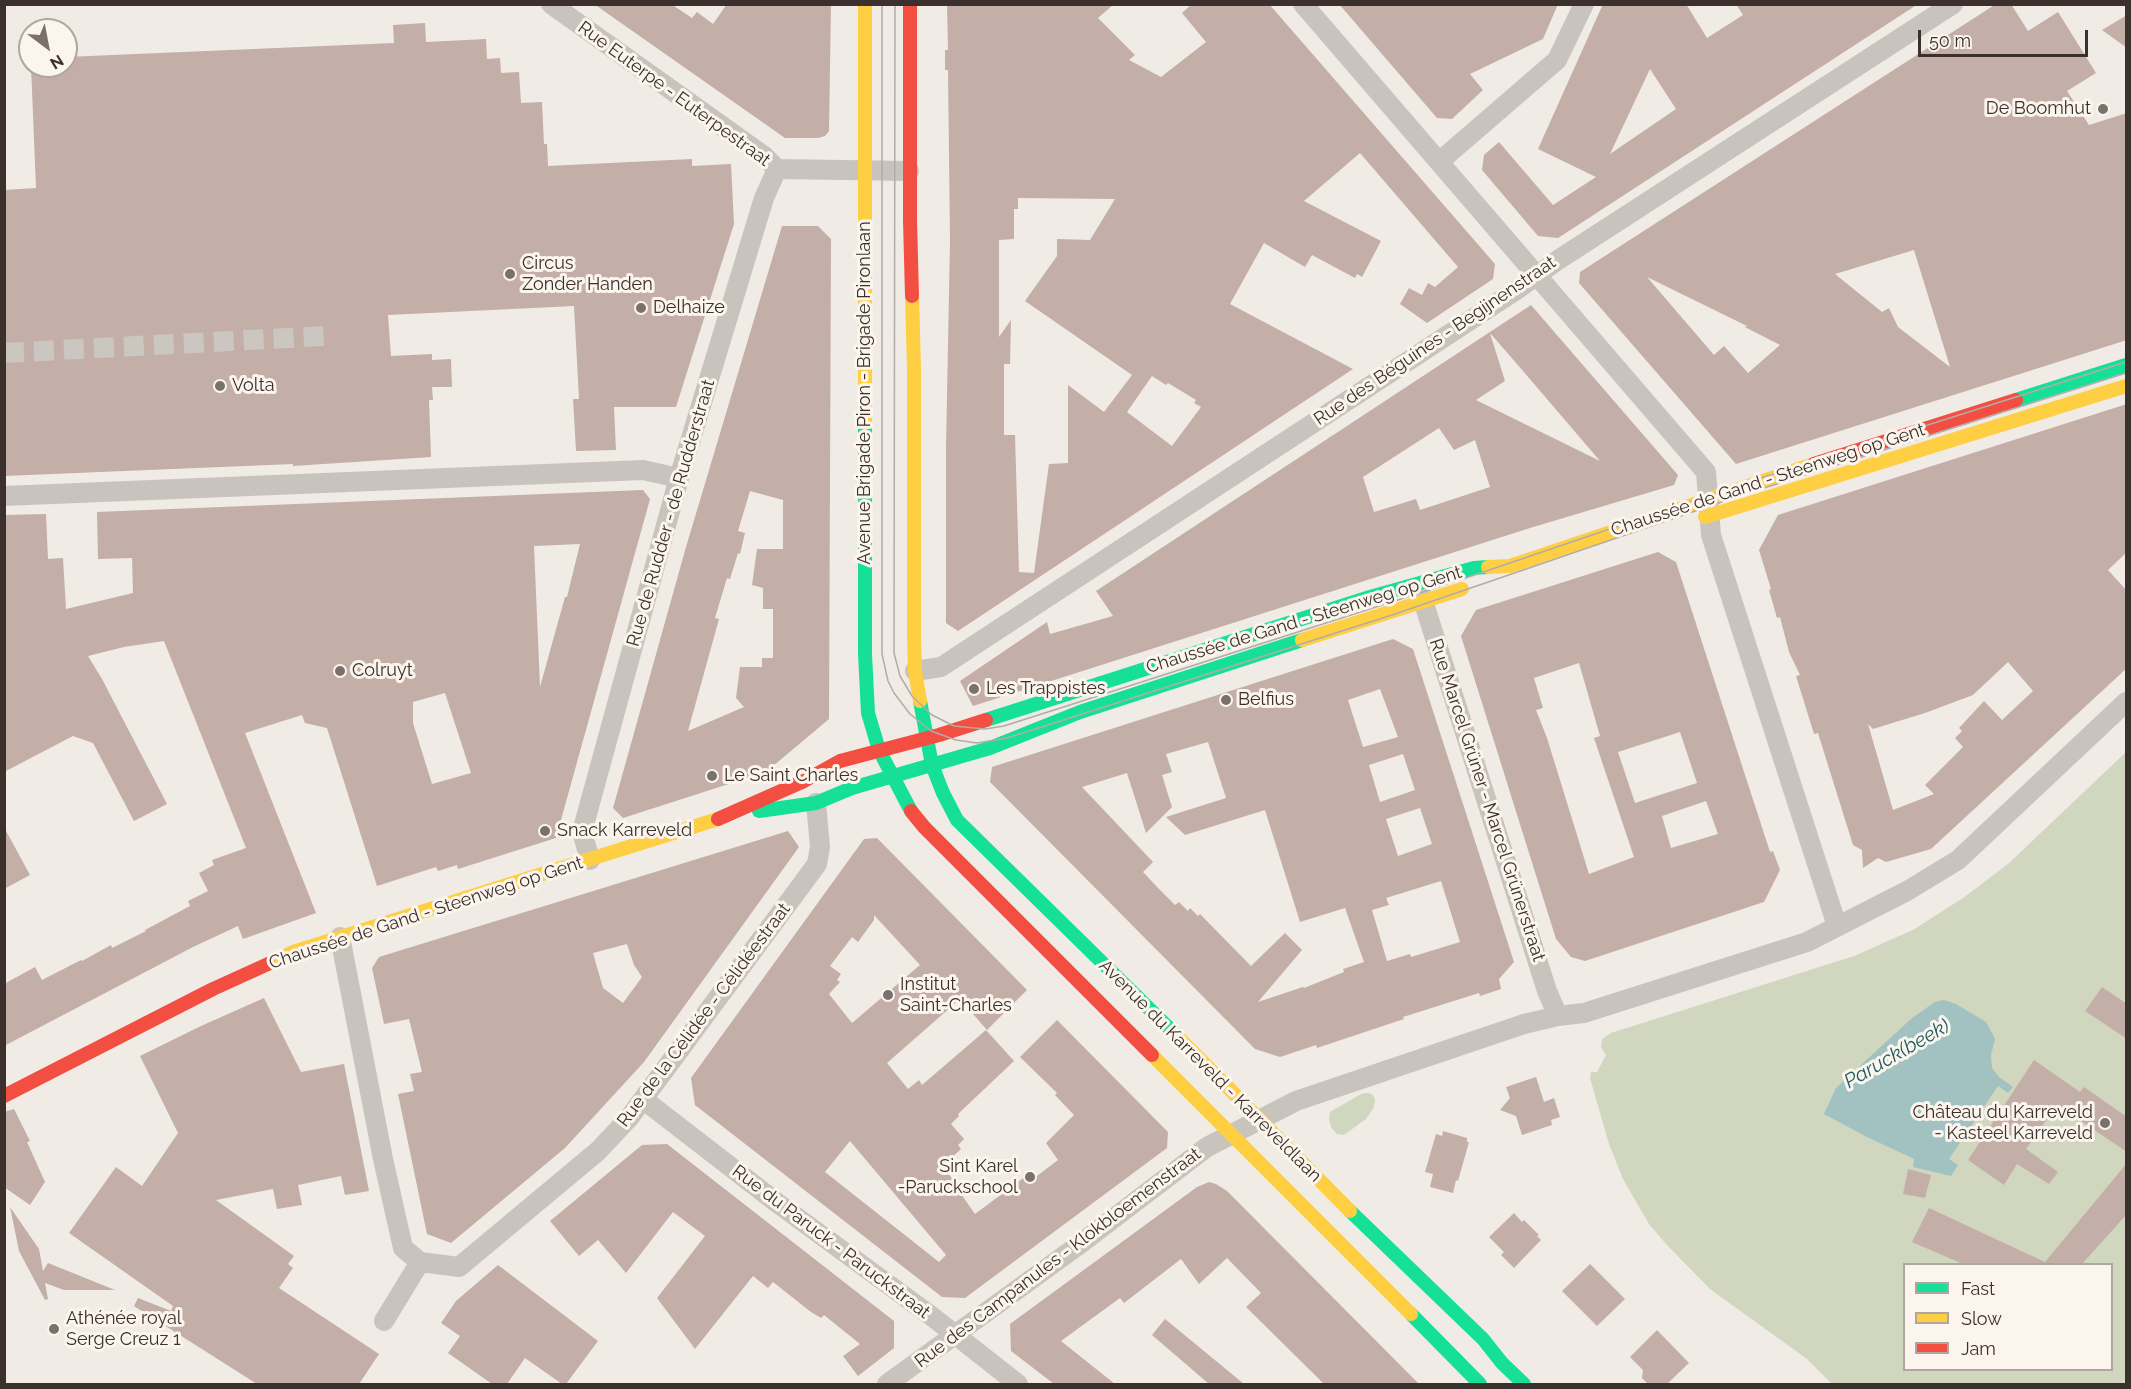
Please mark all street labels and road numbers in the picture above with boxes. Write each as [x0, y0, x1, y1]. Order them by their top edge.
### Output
street label: Rue Euterpe - Euterpestraat [574, 17, 774, 171]
street label: Avenue Brigade Piron - Brigade Pironlaan [854, 221, 876, 565]
street label: Rue des Béguines - Begijnenstraat [1310, 252, 1560, 430]
street label: Rue de Rudder - de Rudderstraat [622, 377, 720, 649]
street label: Chaussée de Gand - Steenweg op Gent [1608, 419, 1928, 541]
street label: Chaussée de Gand - Steenweg op Gent [1144, 562, 1464, 678]
street label: Rue Marcel Grüner - Marcel Grünerstraat [1424, 636, 1550, 964]
street label: Chaussée de Gand - Steenweg op Gent [266, 852, 586, 974]
street label: Rue de la Célidée - Célidéestraat [613, 899, 795, 1131]
street label: Avenue du Karreveld - Karreveldlaan [1094, 955, 1326, 1187]
street label: Rue des Campanules - Klokbloemenstraat [911, 1143, 1205, 1373]
street label: Rue du Paruck - Paruckstraat [728, 1161, 934, 1323]

